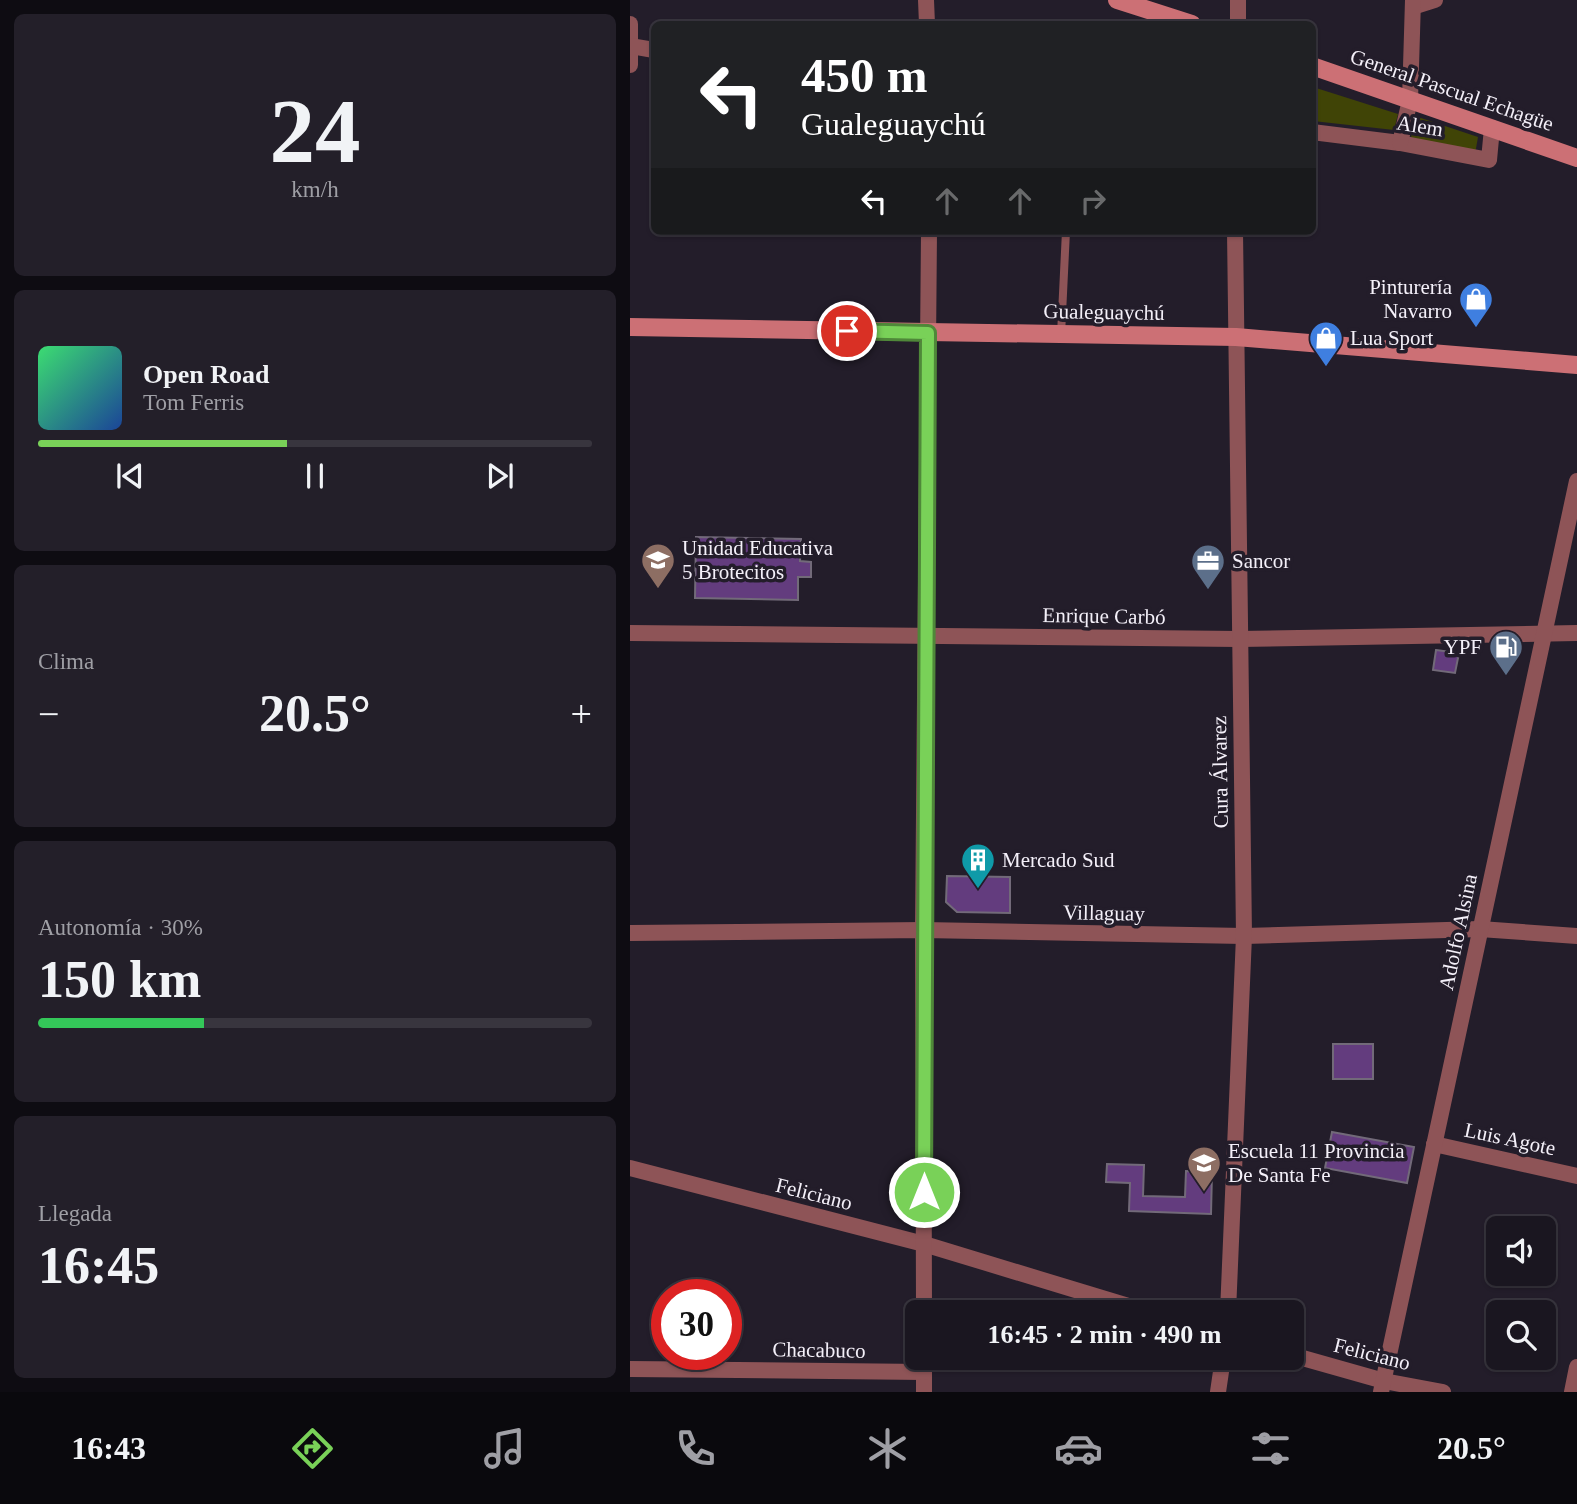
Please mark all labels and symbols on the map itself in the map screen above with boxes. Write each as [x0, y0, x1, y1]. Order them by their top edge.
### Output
street label: General Pascual Echagüe [1347, 44, 1557, 136]
street label: Alem [1395, 110, 1445, 142]
place label: Pinturería Navarro [1369, 275, 1453, 323]
shop icon: Pinturería Navarro [1457, 280, 1495, 329]
street label: Gualeguaychú [1043, 299, 1165, 325]
pin [817, 301, 877, 361]
shop icon: Lua Sport [1307, 319, 1345, 368]
place label: Lua Sport [1350, 326, 1434, 350]
place label: Unidad Educativa 5 Brotecitos [682, 536, 834, 584]
school or university icon: Unidad Educativa 5 Brotecitos [639, 541, 677, 590]
office icon: Sancor [1189, 542, 1227, 591]
place label: Sancor [1232, 549, 1290, 573]
street label: Enrique Carbó [1042, 603, 1166, 629]
fuel station icon: YPF [1487, 628, 1525, 677]
place label: YPF [1443, 635, 1482, 659]
street label: Cura Álvarez [1207, 716, 1233, 828]
building icon: Mercado Sud [959, 841, 997, 890]
place label: Mercado Sud [1002, 848, 1115, 872]
street label: Adolfo Alsina [1434, 871, 1482, 992]
street label: Villaguay [1063, 900, 1145, 926]
street label: Luis Agote [1462, 1118, 1558, 1160]
place label: Escuela 11 Provincia De Santa Fe [1228, 1139, 1405, 1187]
school or university icon: Escuela 11 Provincia De Santa Fe [1185, 1144, 1223, 1193]
position arrow [887, 1155, 961, 1229]
street label: Feliciano [773, 1173, 855, 1215]
speed limit sign: 30 [651, 1279, 742, 1370]
street label: Feliciano [1331, 1333, 1413, 1375]
street label: Chacabuco [772, 1337, 866, 1363]

